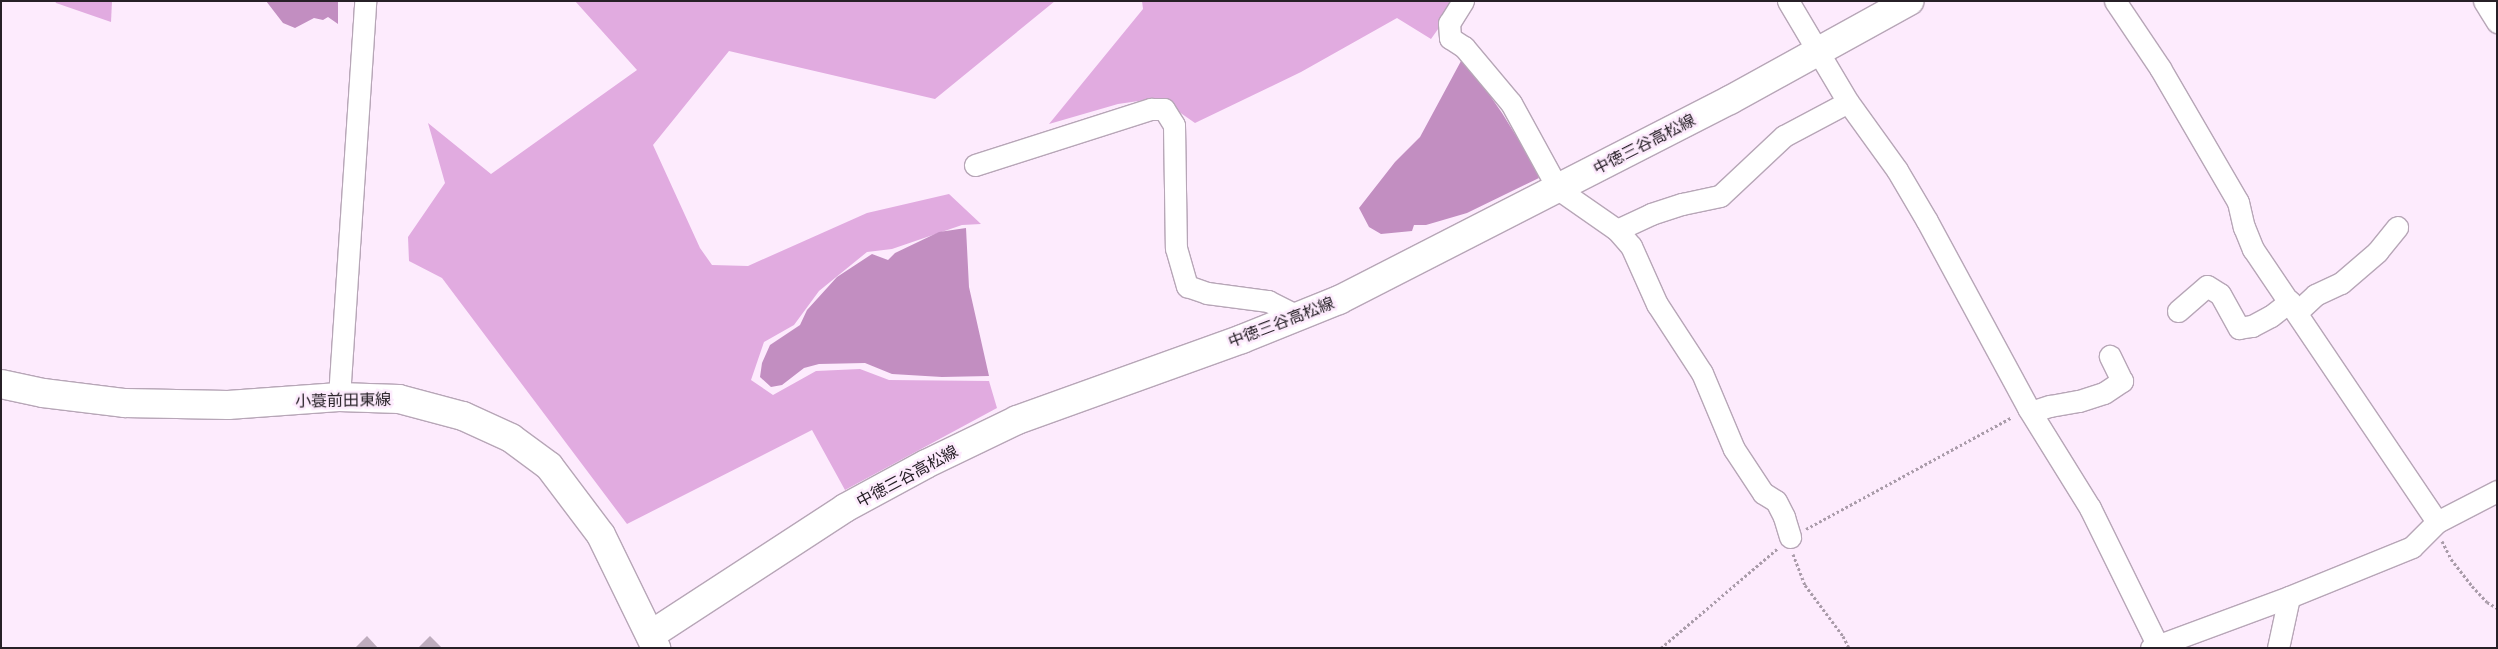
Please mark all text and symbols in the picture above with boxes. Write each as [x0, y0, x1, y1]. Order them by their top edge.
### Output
street label: 中徳三谷高松線 [1590, 110, 1698, 178]
street label: 中徳三谷高松線 [1225, 293, 1337, 351]
street label: 小蓑前田東線 [295, 390, 391, 410]
street label: 中徳三谷高松線 [853, 441, 961, 511]

